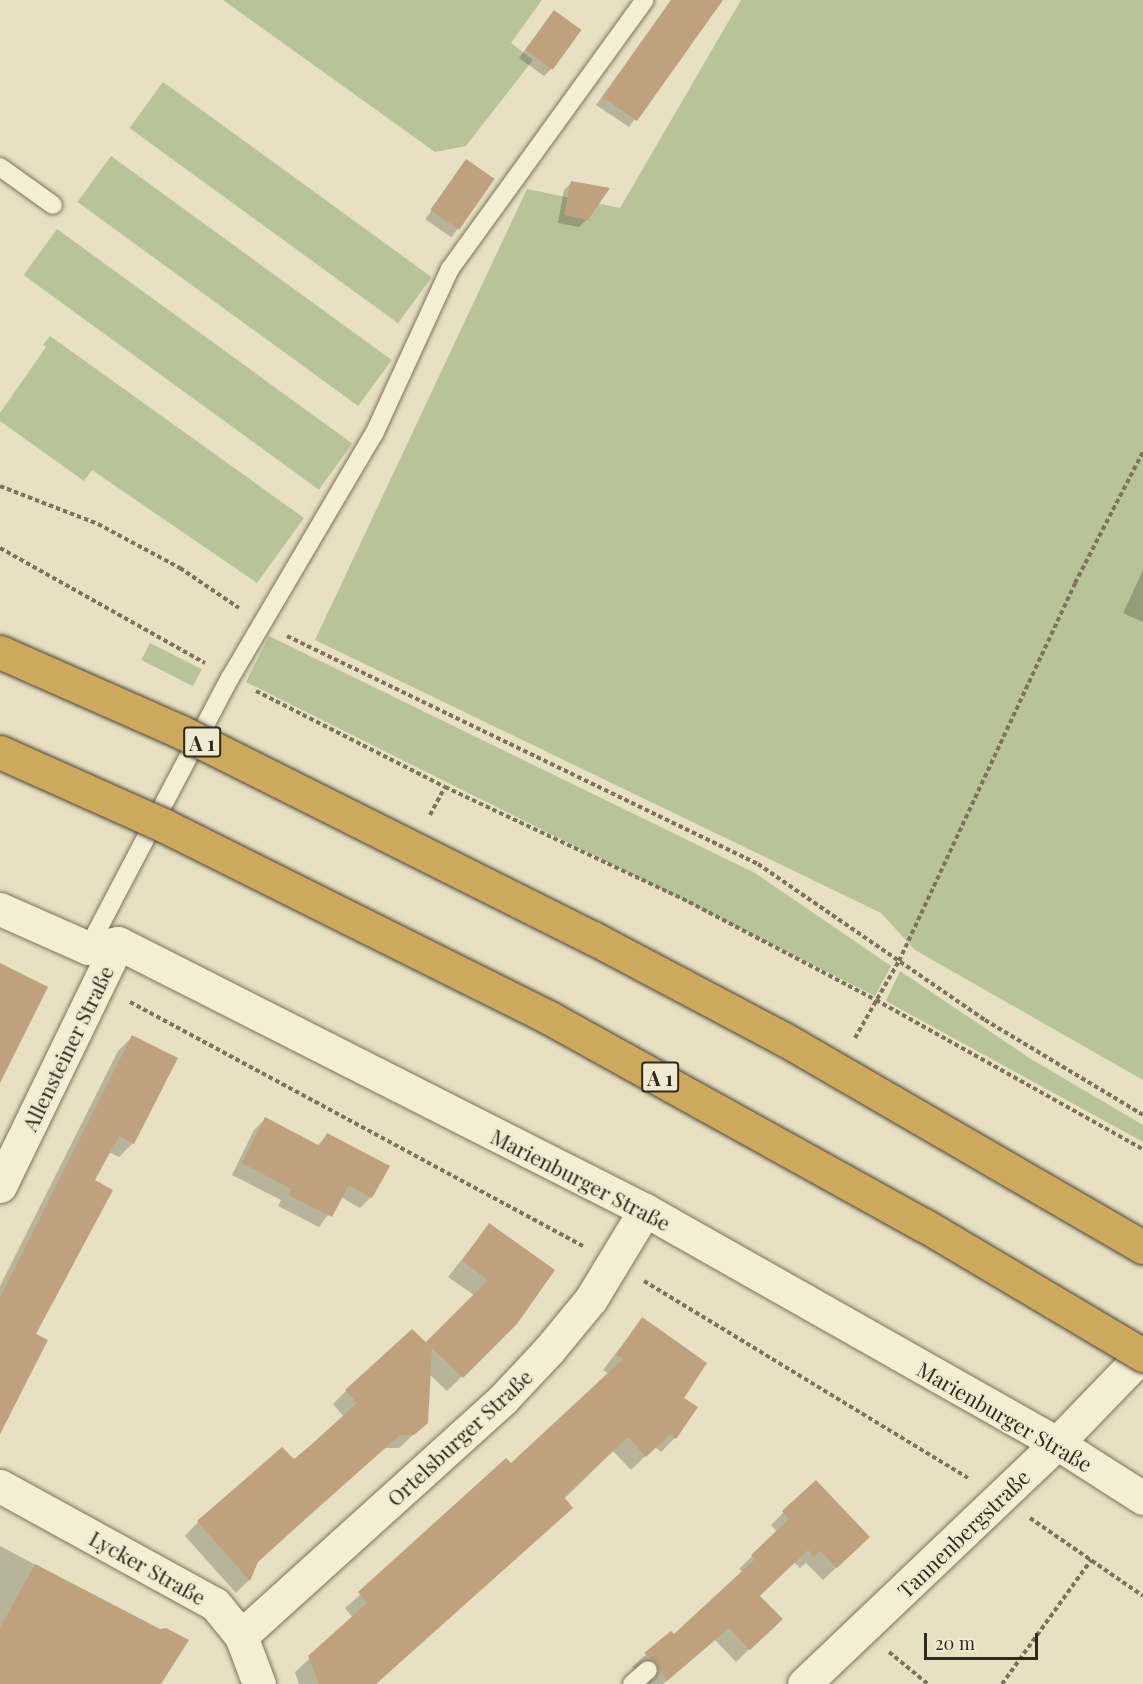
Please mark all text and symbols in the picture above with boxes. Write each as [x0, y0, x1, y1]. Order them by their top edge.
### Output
road number: A 1 [182, 725, 222, 759]
street label: Allensteiner Straße [16, 961, 118, 1135]
road number: A 1 [640, 1060, 680, 1094]
street label: Marienburger Straße [487, 1123, 675, 1235]
street label: Marienburger Straße [913, 1356, 1097, 1476]
street label: Ortelsburger Straße [381, 1363, 537, 1511]
street label: Tannenbergstraße [892, 1464, 1034, 1602]
street label: Lycker Straße [85, 1525, 211, 1609]
scale bar [927, 1621, 1041, 1659]
text: 20 m [935, 1631, 975, 1655]

